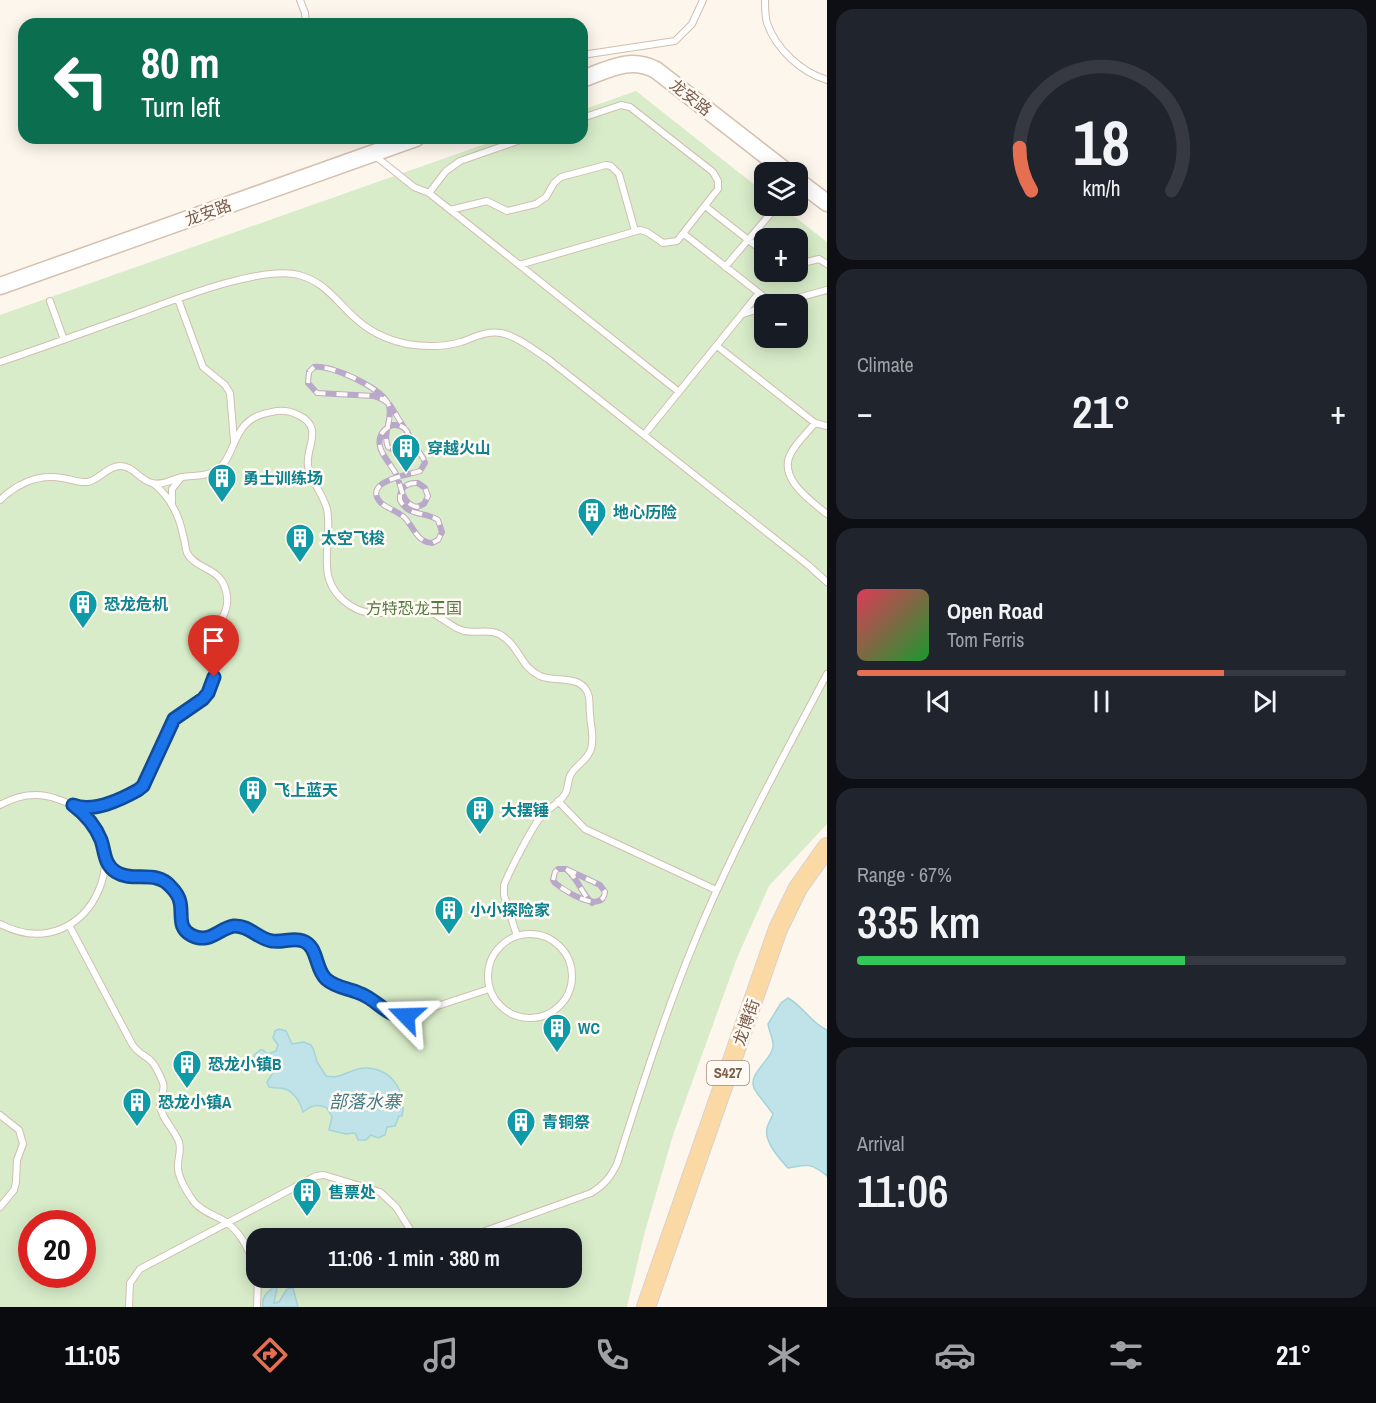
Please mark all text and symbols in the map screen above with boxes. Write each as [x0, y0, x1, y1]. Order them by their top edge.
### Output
text: 80 m [141, 35, 220, 91]
icon: left [42, 42, 120, 120]
street label: 龙安路 [665, 74, 717, 120]
text: Turn left [141, 89, 220, 125]
text: 18 [1073, 100, 1130, 184]
map controls [754, 162, 808, 348]
button: layers [754, 162, 808, 216]
text: km/h [1082, 175, 1121, 204]
street label: 龙安路 [182, 193, 234, 231]
button: + [754, 228, 808, 282]
button: − [754, 294, 808, 348]
text: Climate [857, 351, 914, 378]
text: 21° [1072, 381, 1131, 442]
text: − [857, 390, 873, 434]
text: + [1330, 390, 1346, 434]
building icon: 穿越火山 [390, 432, 422, 474]
place label: 穿越火山 [427, 437, 491, 459]
building icon: 勇士训练场 [206, 462, 238, 504]
place label: 勇士训练场 [243, 467, 323, 489]
building icon: 地心历险 [576, 496, 608, 538]
place label: 地心历险 [613, 501, 677, 523]
building icon: 太空飞梭 [284, 522, 316, 564]
place label: 太空飞梭 [321, 527, 385, 549]
building icon: 恐龙危机 [67, 588, 99, 630]
place label: 恐龙危机 [104, 593, 168, 615]
text: Open Road [947, 596, 1043, 626]
park label: 方特恐龙王国 [366, 597, 462, 619]
pin [188, 615, 239, 677]
icon: arrive [197, 624, 230, 657]
text: Tom Ferris [947, 626, 1025, 653]
icon: previous [922, 685, 955, 718]
icon: pause [1085, 685, 1118, 718]
icon: next [1248, 685, 1281, 718]
building icon: 飞上蓝天 [237, 774, 269, 816]
place label: 飞上蓝天 [274, 779, 338, 801]
building icon: 大摆锤 [464, 794, 496, 836]
place label: 大摆锤 [501, 799, 549, 821]
text: Range · 67% [857, 861, 952, 888]
text: 335 km [857, 891, 981, 952]
building icon: 小小探险家 [433, 894, 465, 936]
place label: 小小探险家 [470, 899, 550, 921]
position arrow [374, 984, 438, 1048]
street label: 龙博街 [728, 996, 764, 1048]
building icon: WC [541, 1012, 573, 1054]
place label: WC [578, 1017, 600, 1039]
building icon: 恐龙小镇B [171, 1048, 203, 1090]
place label: 恐龙小镇B [208, 1053, 281, 1075]
road number: S427 [707, 1061, 749, 1085]
building icon: 恐龙小镇A [121, 1086, 153, 1128]
water label: 部落水寨 [329, 1089, 403, 1114]
place label: 恐龙小镇A [158, 1091, 232, 1113]
building icon: 青铜祭 [505, 1106, 537, 1148]
place label: 青铜祭 [542, 1111, 590, 1133]
text: Arrival [857, 1130, 904, 1157]
text: 11:06 [857, 1160, 948, 1221]
building icon: 售票处 [291, 1176, 323, 1218]
place label: 售票处 [328, 1181, 376, 1203]
speed limit sign: 20 [18, 1210, 96, 1288]
text: 11:06 · 1 min · 380 m [328, 1243, 500, 1273]
icon: directions [249, 1334, 291, 1376]
icon: music [420, 1334, 462, 1376]
icon: phone [591, 1334, 633, 1376]
icon: climate [763, 1334, 805, 1376]
icon: car [934, 1334, 976, 1376]
icon: filters [1105, 1334, 1147, 1376]
text: 11:05 [65, 1337, 120, 1373]
text: 21° [1276, 1337, 1311, 1373]

